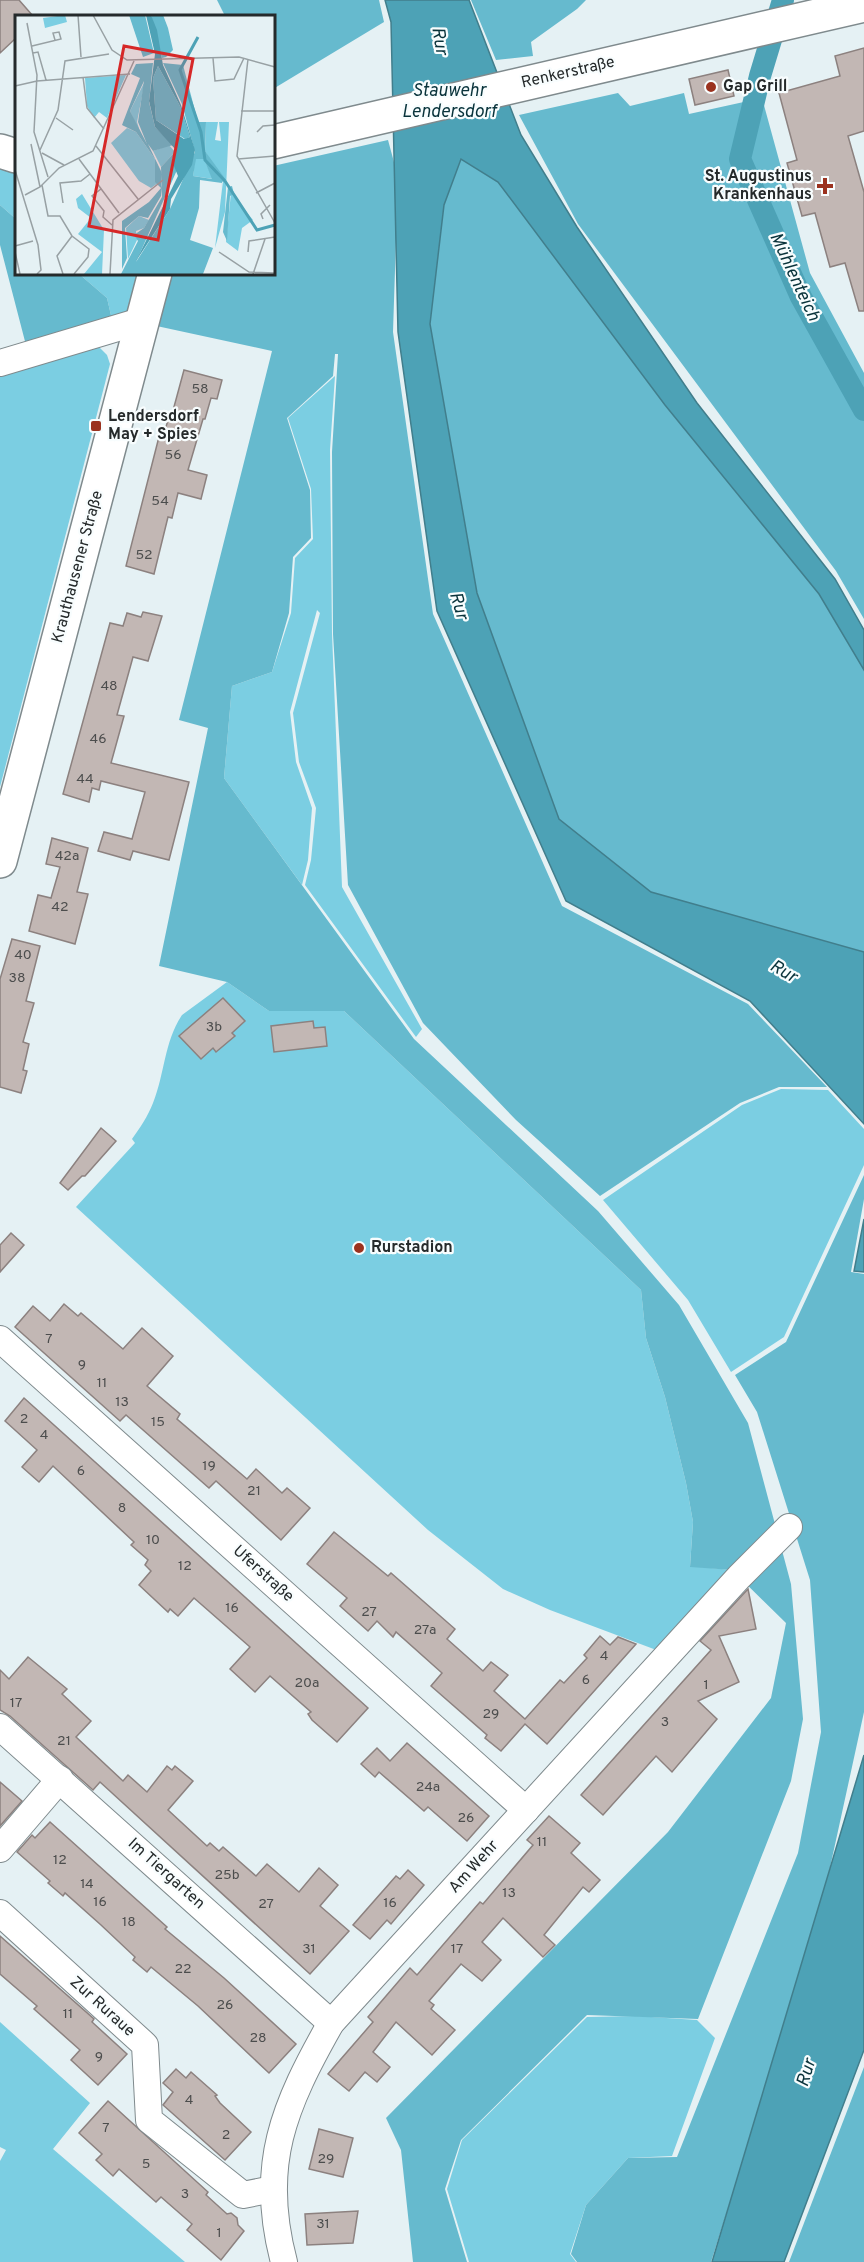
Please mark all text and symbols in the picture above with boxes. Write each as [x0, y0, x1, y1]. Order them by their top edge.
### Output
inset map [15, 15, 274, 274]
water label: Rur [425, 25, 453, 59]
street label: Renkerstraße [519, 53, 617, 93]
place label: Gap Grill [723, 77, 787, 97]
water label: Stauwehr Lendersdorf [402, 80, 499, 124]
marker: Gap Grill [704, 80, 718, 94]
place label: St. Augustinus Krankenhaus [705, 167, 812, 205]
marker: St. Augustinus Krankenhaus [816, 177, 834, 195]
water label: Mühlenteich [763, 229, 825, 325]
house number: 58 [191, 381, 209, 398]
place label: Lendersdorf May + Spies [108, 407, 199, 445]
marker: Lendersdorf May + Spies [89, 419, 103, 433]
house number: 56 [164, 447, 182, 464]
street label: Krauthausener Straße [48, 489, 108, 645]
house number: 54 [151, 493, 169, 510]
house number: 52 [135, 547, 153, 564]
water label: Rur [443, 589, 473, 625]
house number: 48 [100, 678, 118, 695]
house number: 46 [89, 731, 107, 748]
house number: 44 [76, 771, 94, 788]
house number: 42a [55, 848, 79, 865]
house number: 42 [51, 899, 69, 916]
house number: 40 [14, 947, 32, 964]
water label: Rur [765, 955, 803, 990]
house number: 38 [9, 970, 25, 987]
house number: 3b [206, 1019, 222, 1036]
place label: Rurstadion [371, 1238, 453, 1258]
marker: Rurstadion [352, 1241, 366, 1255]
house number: 7 [45, 1331, 53, 1348]
house number: 9 [78, 1357, 86, 1374]
house number: 11 [97, 1375, 107, 1392]
house number: 13 [115, 1394, 129, 1411]
house number: 2 [20, 1411, 28, 1428]
house number: 15 [151, 1414, 165, 1431]
house number: 4 [40, 1427, 48, 1444]
house number: 19 [202, 1458, 216, 1475]
house number: 6 [77, 1463, 85, 1480]
house number: 21 [247, 1483, 261, 1500]
house number: 8 [118, 1500, 126, 1517]
house number: 10 [146, 1532, 160, 1549]
street label: Uferstraße [228, 1541, 298, 1607]
house number: 12 [178, 1558, 192, 1575]
house number: 16 [225, 1600, 239, 1617]
house number: 27 [361, 1604, 377, 1621]
house number: 27a [414, 1622, 436, 1639]
house number: 4 [600, 1648, 608, 1665]
house number: 6 [582, 1672, 590, 1689]
house number: 20a [295, 1675, 319, 1692]
house number: 1 [703, 1677, 709, 1694]
house number: 17 [10, 1695, 22, 1712]
house number: 29 [483, 1706, 499, 1723]
house number: 3 [661, 1714, 669, 1731]
house number: 21 [57, 1733, 71, 1750]
house number: 24a [416, 1779, 440, 1796]
house number: 26 [458, 1810, 474, 1827]
street label: Im Tiergarten [123, 1834, 209, 1914]
house number: 11 [537, 1834, 547, 1851]
street label: Am Wehr [445, 1836, 503, 1898]
house number: 12 [53, 1852, 67, 1869]
house number: 25b [214, 1867, 240, 1884]
house number: 14 [80, 1876, 94, 1893]
house number: 13 [502, 1885, 516, 1902]
house number: 16 [93, 1894, 107, 1911]
house number: 16 [383, 1895, 397, 1912]
house number: 27 [258, 1896, 274, 1913]
house number: 18 [122, 1914, 136, 1931]
house number: 31 [302, 1941, 316, 1958]
house number: 17 [451, 1941, 463, 1958]
house number: 22 [174, 1961, 192, 1978]
street label: Zur Ruraue [65, 1973, 139, 2041]
house number: 26 [217, 1997, 233, 2014]
house number: 11 [63, 2006, 73, 2023]
house number: 28 [249, 2030, 267, 2047]
house number: 9 [95, 2049, 103, 2066]
water label: Rur [792, 2054, 823, 2090]
house number: 4 [185, 2092, 193, 2109]
house number: 7 [102, 2120, 110, 2137]
house number: 2 [222, 2127, 230, 2144]
house number: 29 [318, 2151, 334, 2168]
house number: 5 [142, 2156, 150, 2173]
house number: 3 [181, 2186, 189, 2203]
house number: 31 [316, 2216, 330, 2233]
house number: 1 [216, 2225, 222, 2242]

